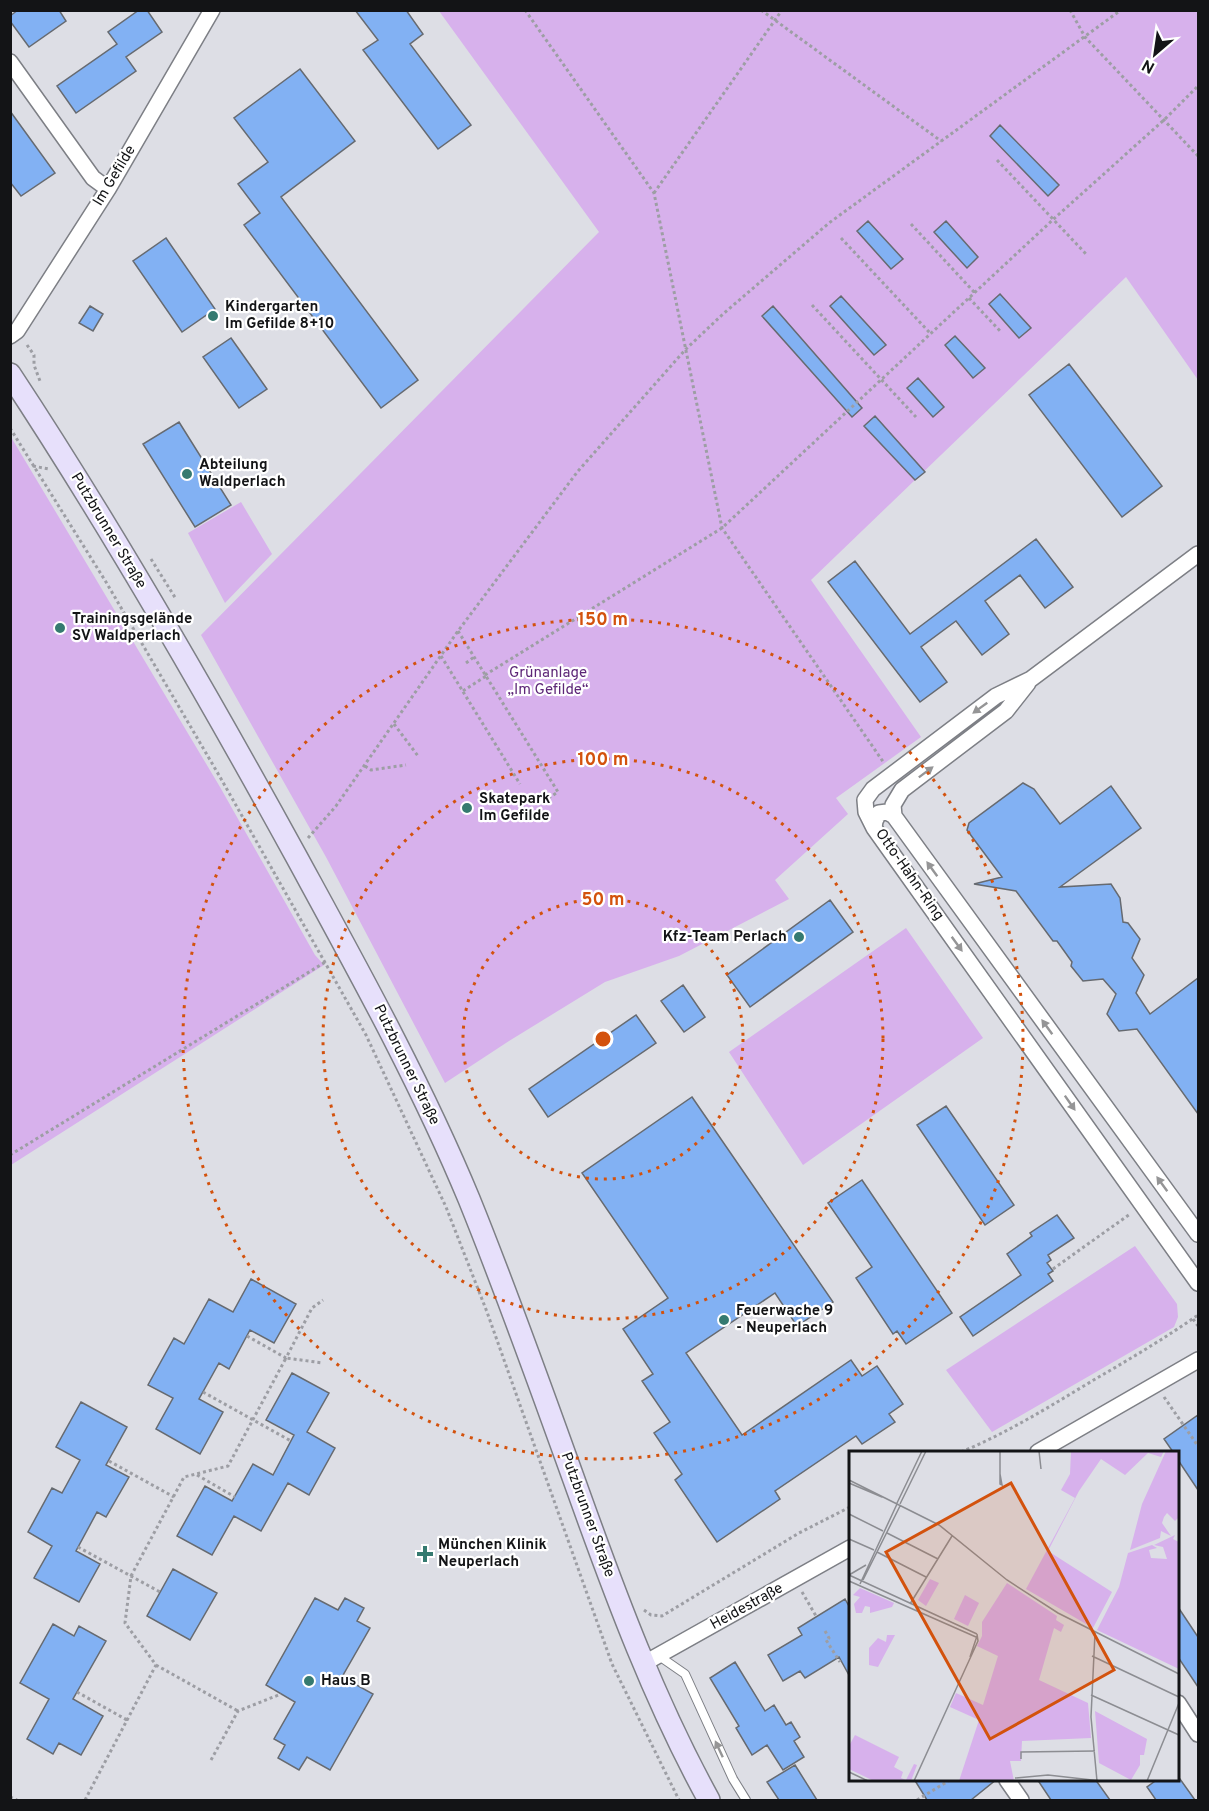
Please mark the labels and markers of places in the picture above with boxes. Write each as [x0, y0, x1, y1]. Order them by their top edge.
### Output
place label: Kindergarten Im Gefilde 8+10 [225, 298, 334, 334]
marker: Kindergarten Im Gefilde 8+10 [206, 309, 220, 323]
place label: Abteilung Waldperlach [199, 456, 286, 492]
marker: Abteilung Waldperlach [180, 467, 194, 481]
place label: Trainingsgelände SV Waldperlach [72, 610, 192, 646]
marker: Trainingsgelände SV Waldperlach [53, 621, 67, 635]
place label: Skatepark Im Gefilde [479, 790, 550, 826]
marker: Skatepark Im Gefilde [460, 801, 474, 815]
place label: Kfz-Team Perlach [663, 928, 787, 947]
marker: Kfz-Team Perlach [792, 930, 806, 944]
centre of rings [593, 1029, 613, 1049]
place label: Feuerwache 9 - Neuperlach [736, 1302, 833, 1338]
marker: Feuerwache 9 - Neuperlach [717, 1313, 731, 1327]
place label: München Klinik Neuperlach [438, 1536, 547, 1572]
marker: München Klinik Neuperlach [416, 1545, 434, 1563]
place label: Haus B [321, 1672, 371, 1691]
marker: Haus B [302, 1674, 316, 1688]

